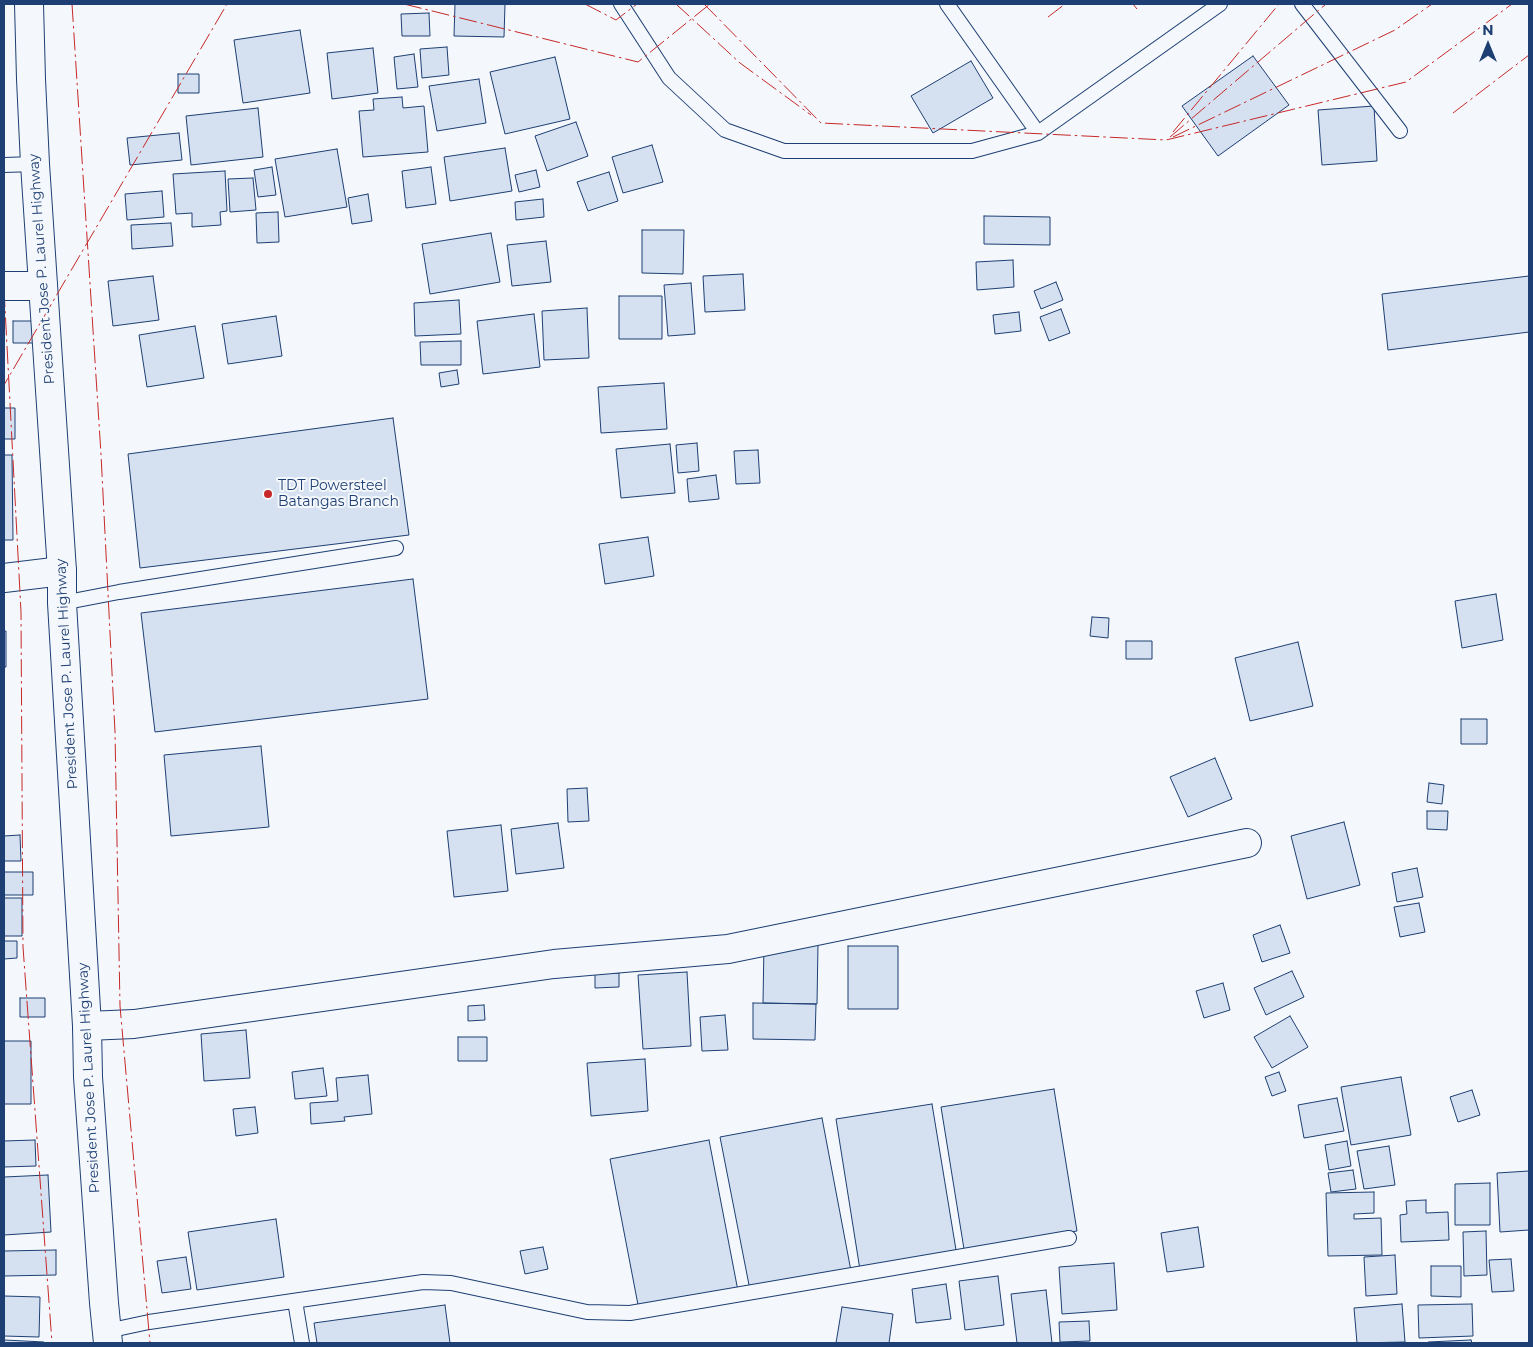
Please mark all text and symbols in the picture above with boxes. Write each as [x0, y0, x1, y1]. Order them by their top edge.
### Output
north arrow [1463, 20, 1513, 70]
text: N [1482, 21, 1494, 39]
street label: President Jose P. Laurel Highway [26, 153, 58, 385]
place label: TDT Powersteel Batangas Branch [278, 478, 399, 511]
marker: TDT Powersteel Batangas Branch [262, 488, 274, 500]
street label: President Jose P. Laurel Highway [53, 558, 81, 790]
street label: President Jose P. Laurel Highway [75, 962, 103, 1194]

